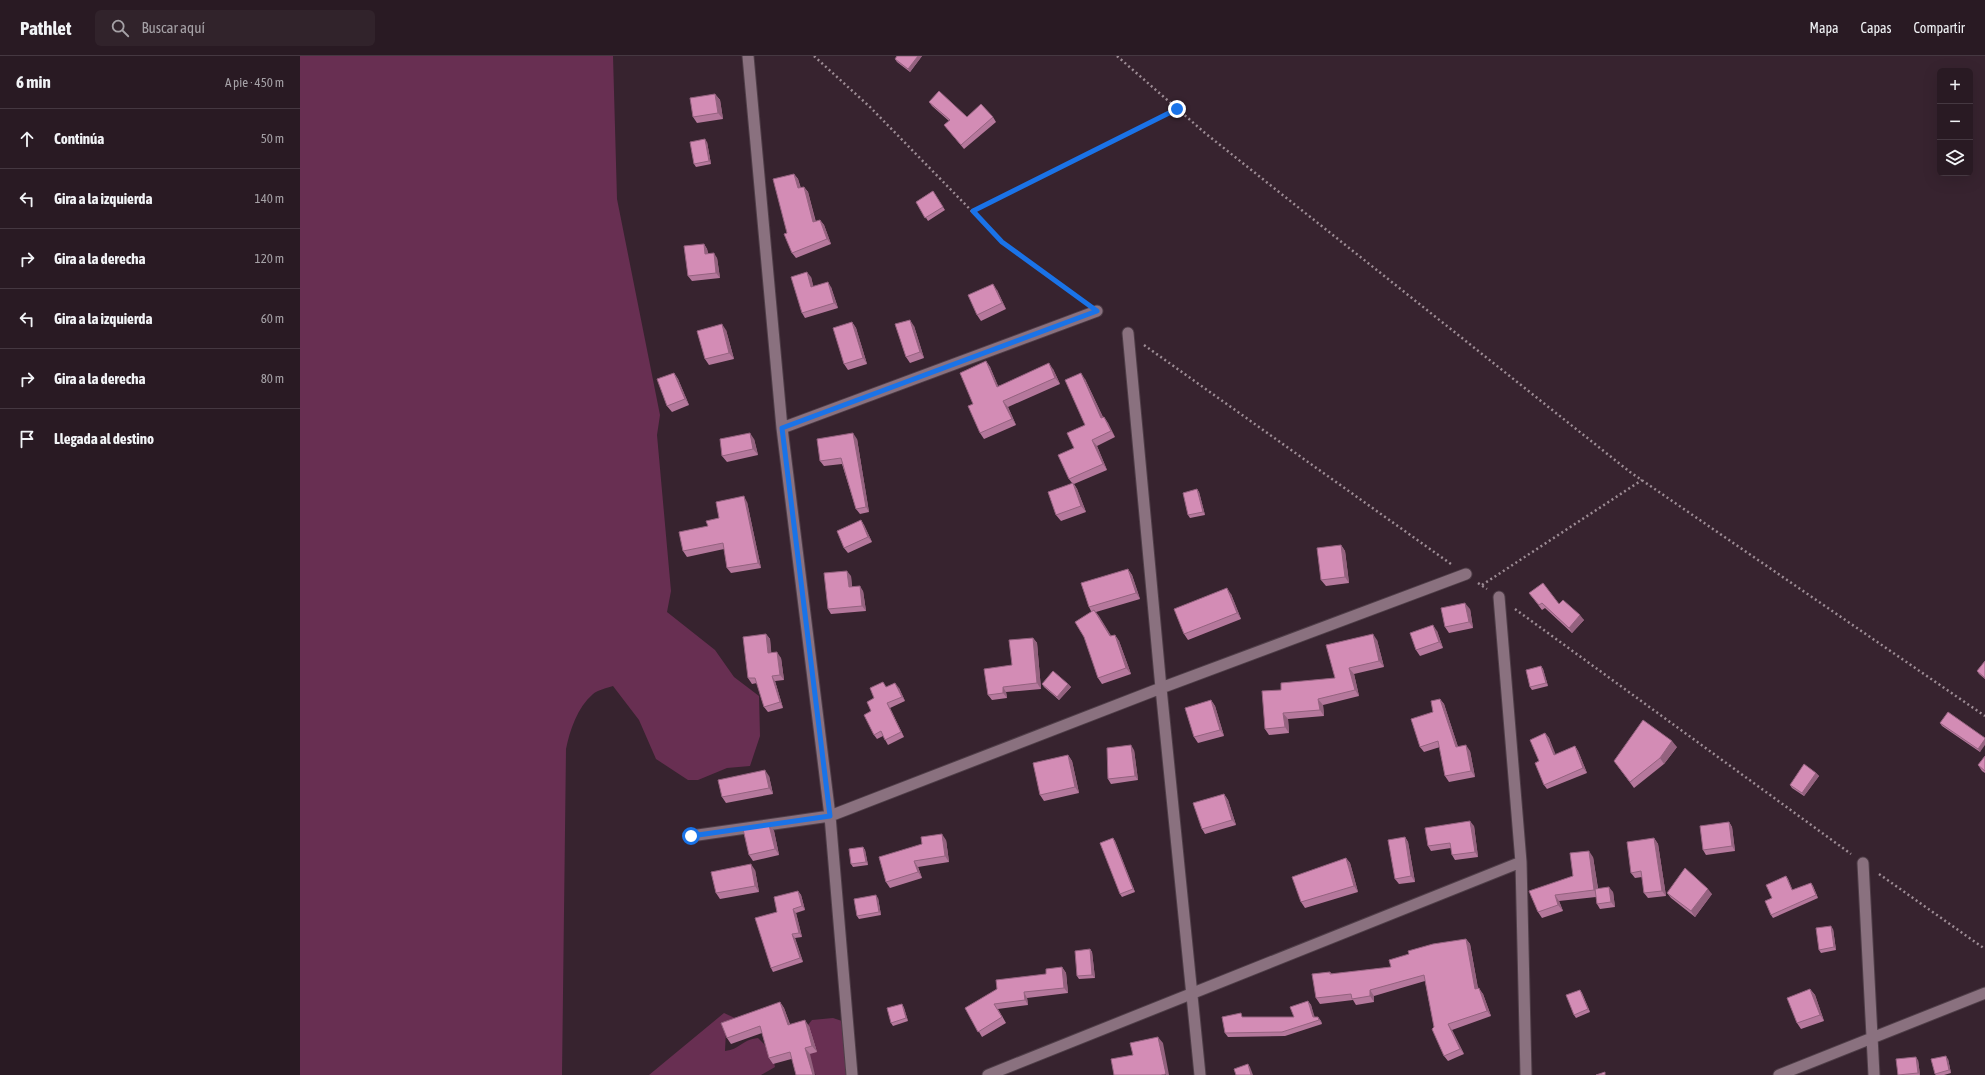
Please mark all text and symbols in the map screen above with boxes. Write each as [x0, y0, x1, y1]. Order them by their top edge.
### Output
search box [95, 10, 375, 46]
text: Pathlet [20, 17, 71, 39]
icon: search [109, 17, 131, 39]
text: Buscar aquí [141, 19, 205, 36]
text: Mapa [1810, 20, 1839, 36]
text: Capas [1861, 20, 1892, 36]
text: Compartir [1914, 20, 1965, 36]
map controls [1937, 68, 1973, 176]
button: + [1937, 68, 1973, 104]
text: 6 min [16, 72, 51, 92]
text: A pie · 450 m [225, 75, 284, 90]
route end [1168, 100, 1186, 118]
button: − [1937, 104, 1973, 140]
icon: ahead [16, 128, 38, 150]
text: Continúa [54, 130, 104, 147]
text: 50 m [261, 131, 284, 146]
button: layers [1937, 140, 1973, 176]
icon: left [16, 188, 38, 210]
text: Gira a la izquierda [54, 190, 152, 207]
text: 140 m [255, 191, 284, 206]
icon: right [16, 248, 38, 270]
text: Gira a la derecha [54, 250, 145, 267]
text: 120 m [255, 251, 284, 266]
icon: left [16, 308, 38, 330]
text: Gira a la izquierda [54, 310, 152, 327]
text: 60 m [261, 311, 284, 326]
icon: right [16, 368, 38, 390]
text: Gira a la derecha [54, 370, 145, 387]
text: 80 m [261, 371, 284, 386]
icon: arrive [16, 428, 38, 450]
text: Llegada al destino [54, 430, 154, 447]
route start [682, 827, 700, 845]

